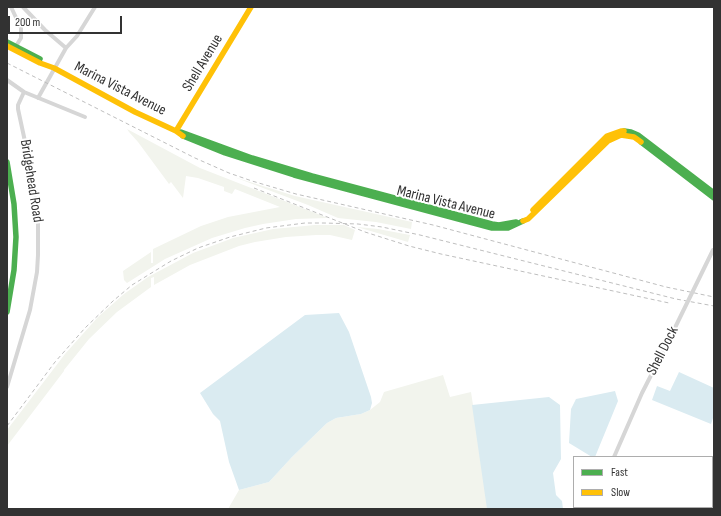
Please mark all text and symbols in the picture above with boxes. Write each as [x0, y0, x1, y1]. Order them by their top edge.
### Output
scale bar [10, 8, 124, 34]
text: 200 m [15, 15, 40, 30]
street label: Shell Avenue [179, 31, 227, 95]
street label: Marina Vista Avenue [71, 58, 169, 120]
street label: Bridgehead Road [16, 138, 46, 224]
street label: Marina Vista Avenue [395, 182, 497, 224]
street label: Shell Dock [643, 324, 683, 378]
legend [573, 456, 713, 508]
text: Fast [611, 465, 628, 480]
text: Slow [611, 485, 630, 500]

